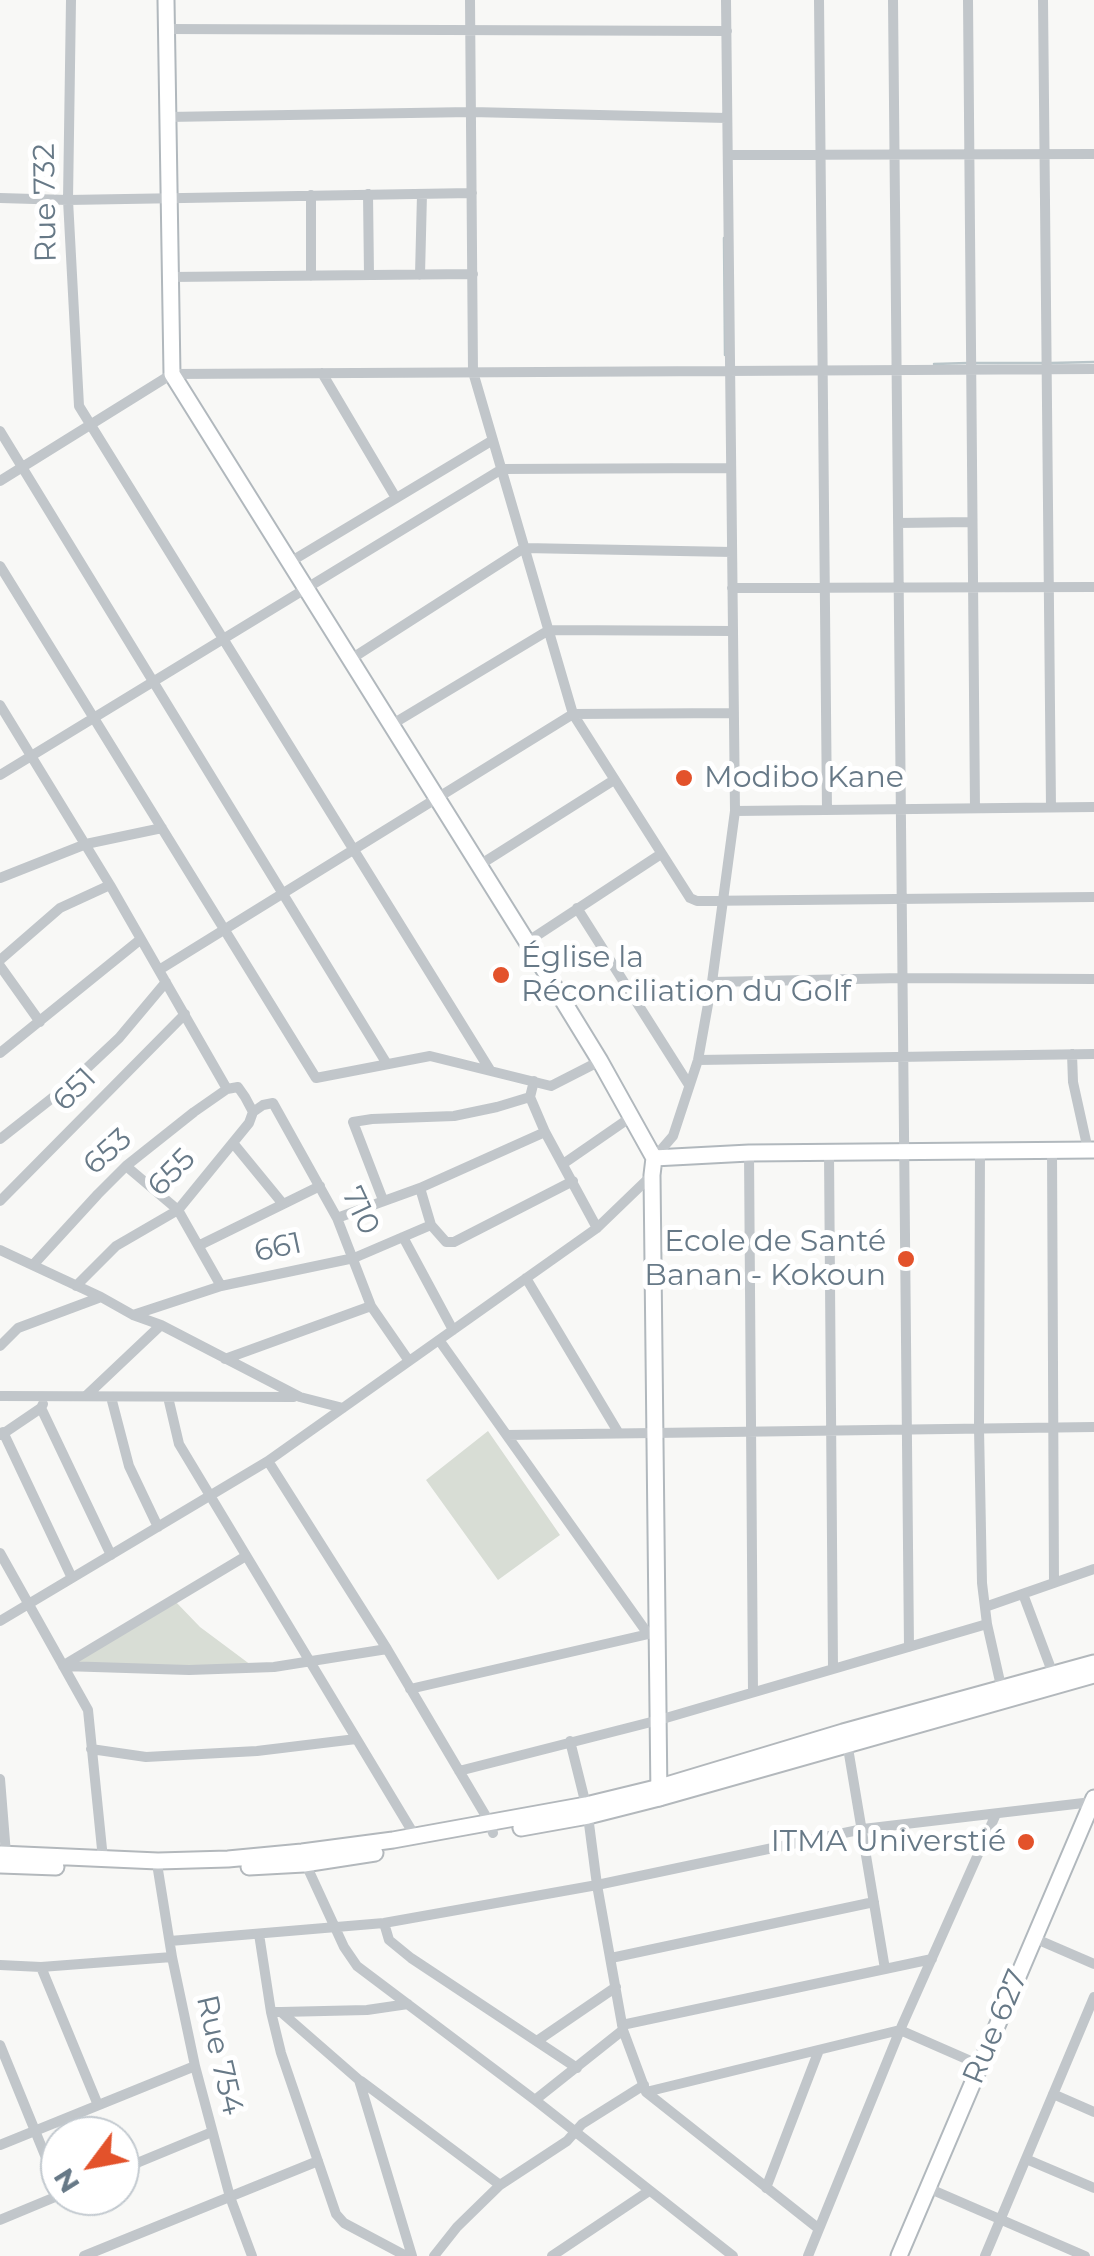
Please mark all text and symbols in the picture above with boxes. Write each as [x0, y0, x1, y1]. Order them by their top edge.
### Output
street label: Rue 732 [27, 143, 65, 263]
place label: Modibo Kane [704, 760, 904, 796]
marker: Modibo Kane [673, 767, 695, 789]
place label: Église la Réconciliation du Golf [521, 940, 851, 1010]
marker: Église la Réconciliation du Golf [490, 964, 512, 986]
street label: 651 [46, 1061, 104, 1119]
street label: 653 [77, 1121, 139, 1183]
street label: 655 [141, 1142, 203, 1204]
street label: 710 [333, 1181, 387, 1241]
place label: Ecole de Santé Banan - Kokoun [644, 1224, 886, 1294]
street label: 661 [251, 1225, 305, 1271]
marker: Ecole de Santé Banan - Kokoun [895, 1248, 917, 1270]
place label: ITMA Universtié [771, 1824, 1006, 1860]
marker: ITMA Universtié [1015, 1831, 1037, 1853]
street label: Rue 627 [956, 1964, 1036, 2090]
street label: Rue 754 [188, 1992, 250, 2118]
north arrow [40, 2116, 140, 2216]
text: N [46, 2162, 87, 2199]

